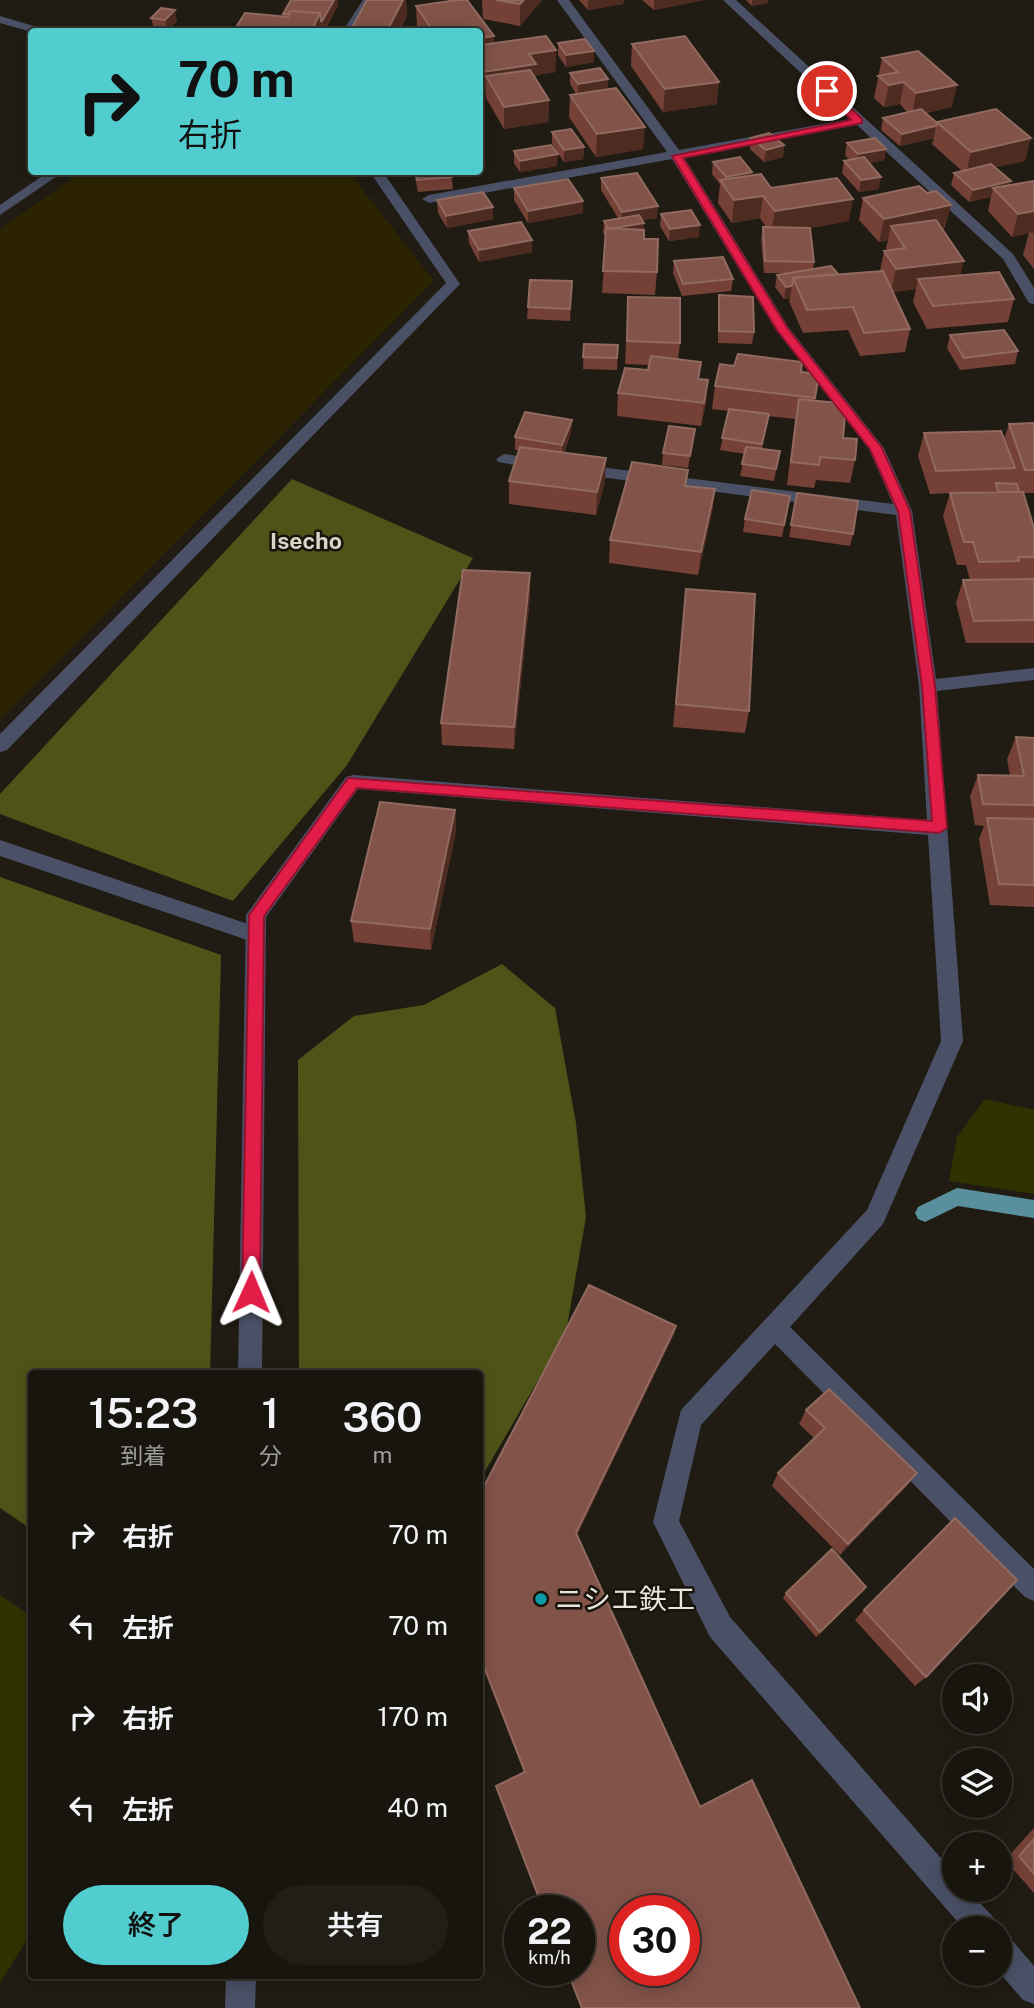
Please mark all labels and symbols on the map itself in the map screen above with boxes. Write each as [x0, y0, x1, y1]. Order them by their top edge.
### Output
pin [797, 61, 857, 121]
district label: Isecho [270, 527, 342, 554]
position arrow [214, 1255, 288, 1329]
place label: ニシエ鉄工 [555, 1582, 695, 1615]
marker: ニシエ鉄工 [533, 1591, 549, 1607]
speed limit sign: 30 [609, 1895, 700, 1986]

